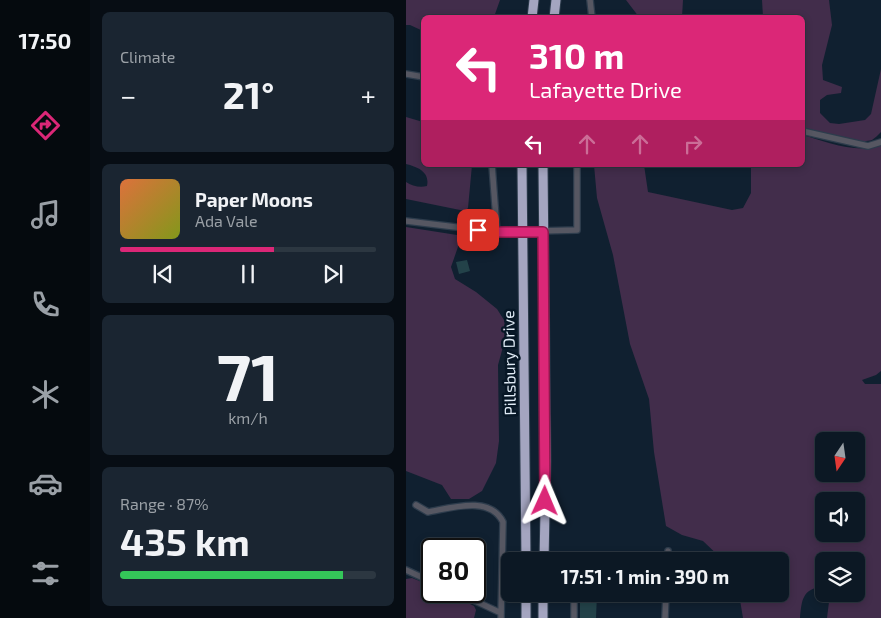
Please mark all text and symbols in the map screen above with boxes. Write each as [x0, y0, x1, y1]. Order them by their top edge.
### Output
text: 17:50 [19, 27, 71, 53]
text: 310 m [529, 34, 624, 76]
icon: left [446, 35, 511, 100]
text: Climate [120, 47, 175, 66]
text: 21° [223, 71, 274, 117]
text: Lafayette Drive [529, 76, 682, 102]
text: − [120, 78, 136, 112]
text: + [361, 78, 376, 112]
icon: directions [28, 108, 63, 143]
icon: left [520, 130, 548, 158]
icon: ahead [573, 130, 601, 158]
icon: ahead [626, 130, 654, 158]
icon: right [679, 130, 707, 158]
text: Paper Moons [195, 188, 313, 211]
icon: music [28, 197, 63, 232]
pin [457, 209, 499, 251]
text: Ada Vale [195, 211, 258, 230]
icon: arrive [464, 216, 492, 244]
icon: previous [149, 260, 177, 288]
icon: pause [234, 260, 262, 288]
icon: next [319, 260, 347, 288]
icon: phone [28, 287, 63, 322]
street label: Pillsbury Drive [498, 310, 519, 416]
text: 71 [217, 336, 279, 414]
icon: climate [28, 377, 63, 412]
text: km/h [228, 408, 268, 427]
north arrow [815, 432, 865, 482]
map controls [815, 432, 865, 602]
icon: car [28, 466, 63, 501]
position arrow [518, 474, 570, 526]
button: sound [815, 492, 865, 542]
text: Range · 87% [120, 494, 209, 513]
text: 435 km [120, 518, 250, 564]
speed limit sign: 80 [421, 538, 486, 603]
button: layers [815, 552, 865, 602]
icon: filters [28, 556, 63, 591]
text: 17:51 · 1 min · 390 m [561, 565, 729, 588]

